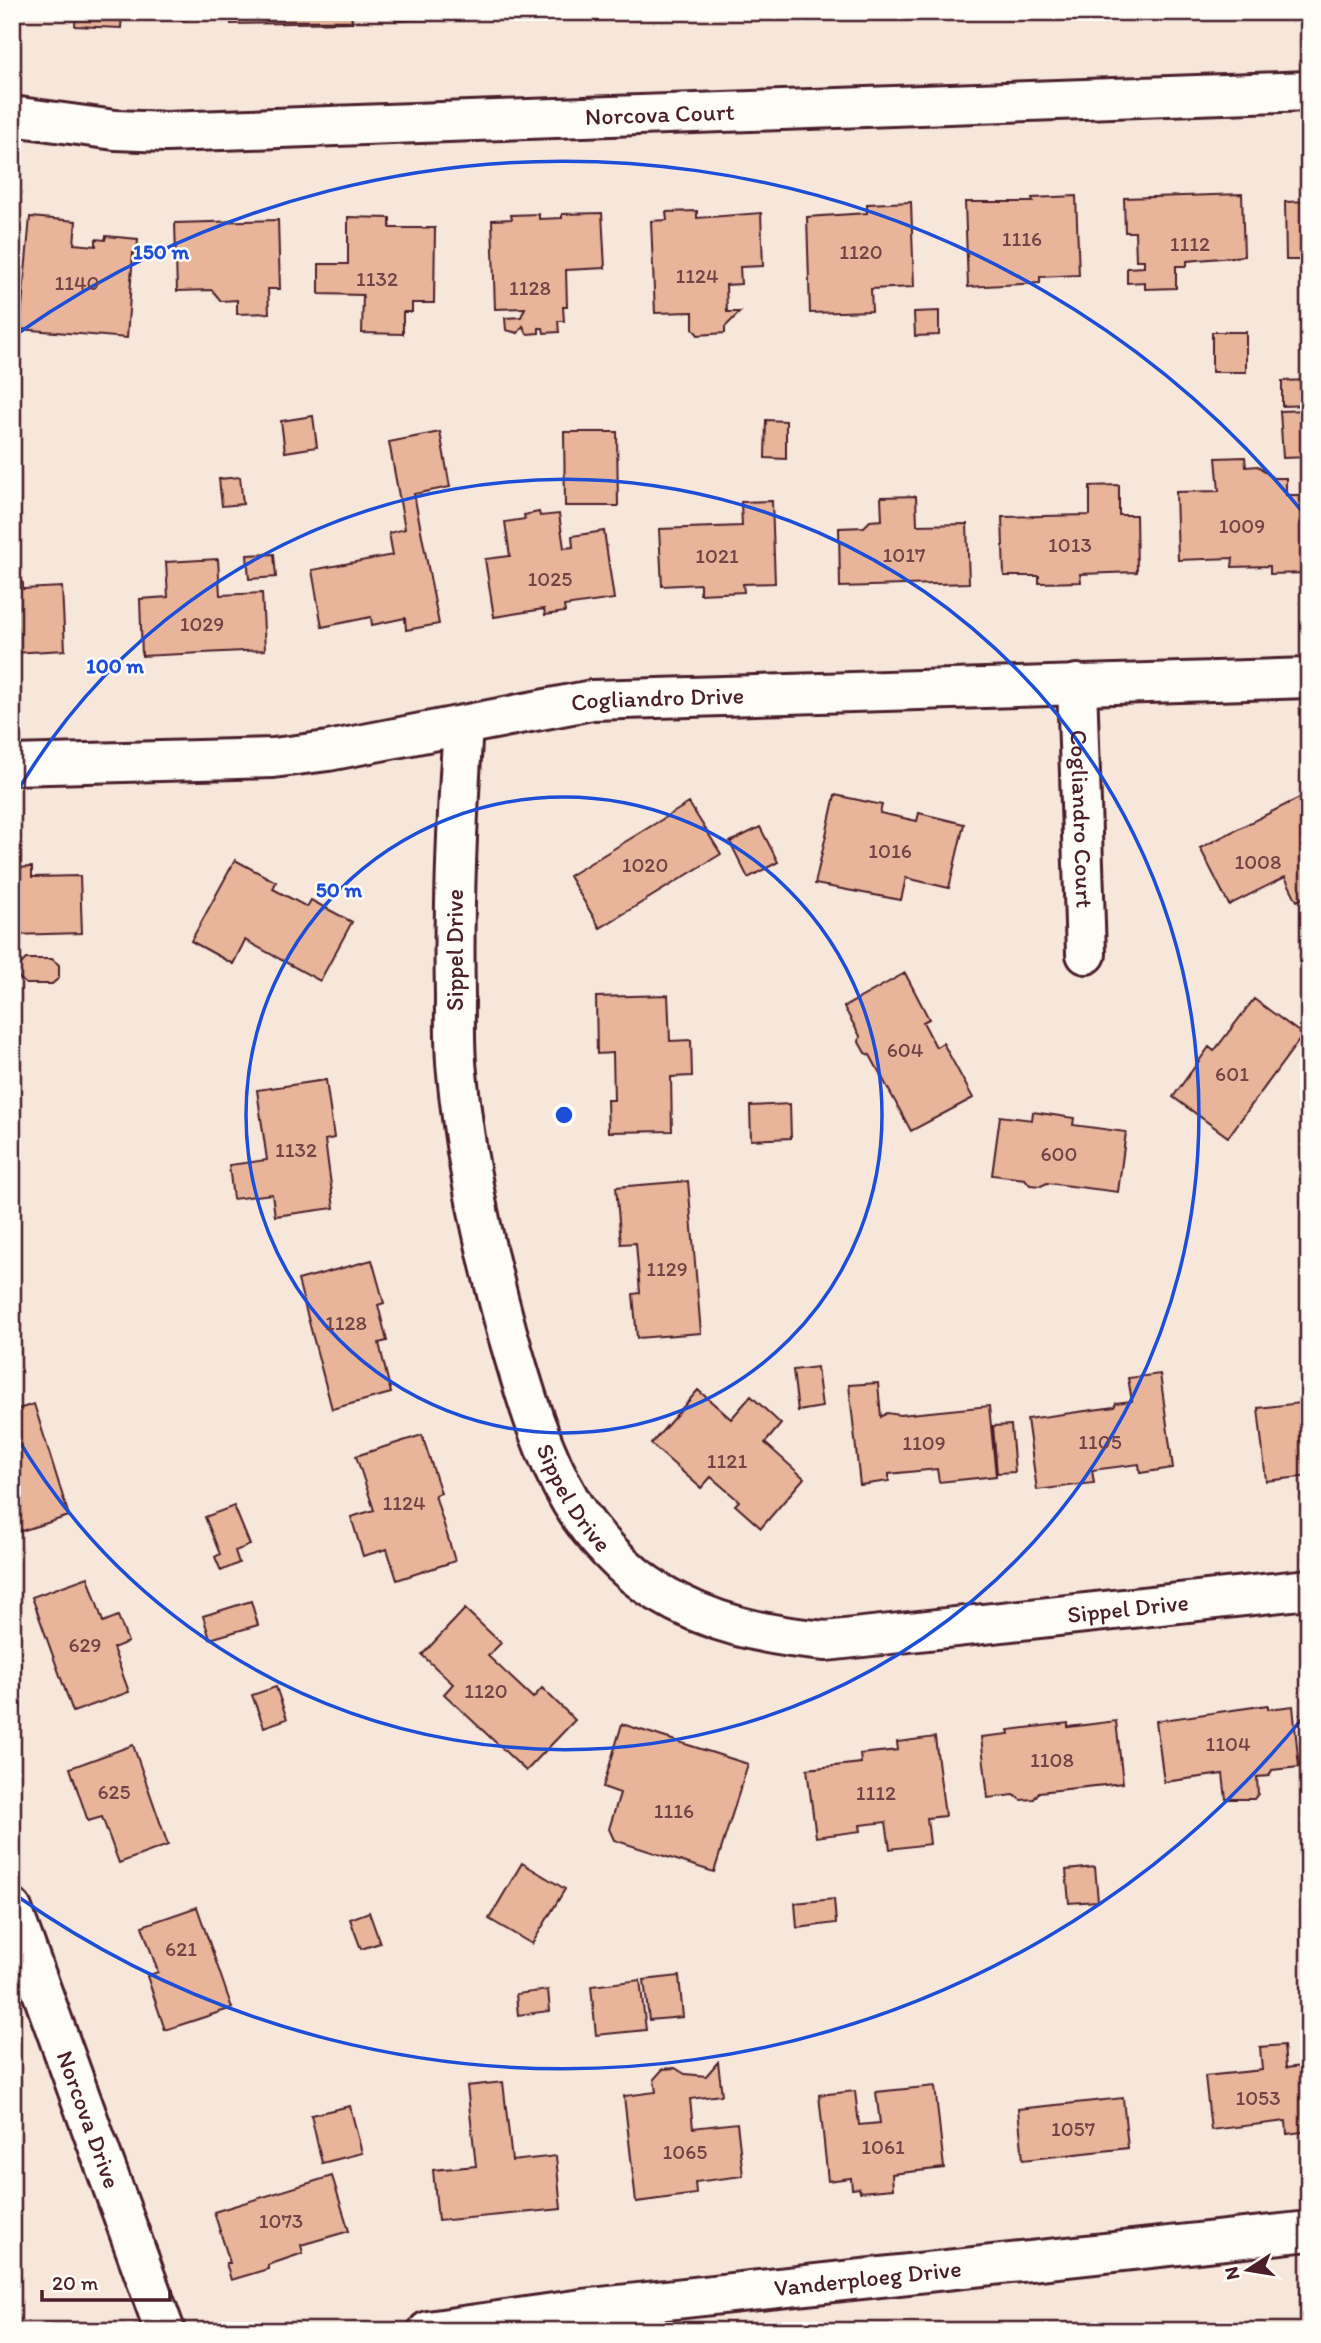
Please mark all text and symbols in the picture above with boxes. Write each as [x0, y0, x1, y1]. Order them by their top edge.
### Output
street label: Norcova Court [584, 97, 735, 131]
house number: 1116 [1002, 226, 1042, 251]
house number: 1112 [1170, 231, 1210, 256]
text: 150 m [133, 239, 189, 264]
house number: 1120 [839, 239, 883, 264]
house number: 1124 [675, 263, 719, 288]
house number: 1132 [356, 266, 398, 291]
house number: 1140 [54, 270, 100, 295]
house number: 1128 [509, 275, 551, 300]
house number: 1009 [1219, 513, 1265, 538]
house number: 1013 [1048, 532, 1092, 557]
house number: 1017 [883, 542, 925, 567]
house number: 1021 [695, 543, 739, 568]
house number: 1025 [528, 566, 572, 591]
house number: 1029 [180, 611, 224, 636]
text: 100 m [86, 653, 144, 678]
street label: Cogliandro Drive [568, 680, 745, 718]
street label: Cogliandro Court [1065, 729, 1099, 909]
house number: 1016 [868, 838, 912, 863]
house number: 1008 [1234, 849, 1282, 874]
house number: 1020 [622, 852, 668, 877]
text: 50 m [316, 877, 363, 902]
street label: Sippel Drive [440, 889, 469, 1011]
house number: 604 [887, 1037, 924, 1062]
house number: 601 [1215, 1061, 1249, 1086]
centre of rings [552, 1103, 576, 1127]
house number: 1132 [275, 1137, 317, 1162]
house number: 600 [1041, 1141, 1077, 1166]
house number: 1129 [646, 1256, 688, 1281]
house number: 1128 [325, 1310, 367, 1335]
house number: 1105 [1078, 1429, 1122, 1454]
house number: 1109 [902, 1430, 946, 1455]
street label: Sippel Drive [530, 1439, 618, 1558]
house number: 1121 [707, 1448, 747, 1473]
house number: 1124 [382, 1490, 426, 1515]
street label: Sippel Drive [1066, 1587, 1190, 1629]
house number: 629 [68, 1632, 102, 1657]
house number: 1120 [464, 1678, 508, 1703]
house number: 1104 [1205, 1731, 1251, 1756]
house number: 1108 [1030, 1747, 1074, 1772]
house number: 625 [97, 1779, 131, 1804]
house number: 1112 [856, 1780, 896, 1805]
house number: 1116 [654, 1798, 694, 1823]
house number: 621 [165, 1936, 197, 1961]
street label: Norcova Drive [51, 2047, 127, 2192]
house number: 1053 [1235, 2085, 1281, 2110]
house number: 1057 [1051, 2116, 1095, 2141]
house number: 1061 [861, 2134, 905, 2159]
house number: 1065 [663, 2139, 707, 2164]
house number: 1073 [259, 2208, 303, 2233]
north arrow [1212, 2234, 1282, 2304]
street label: Vanderploeg Drive [773, 2253, 963, 2302]
scale bar [42, 2259, 170, 2303]
text: N [1219, 2265, 1244, 2282]
text: 20 m [52, 2270, 99, 2295]

